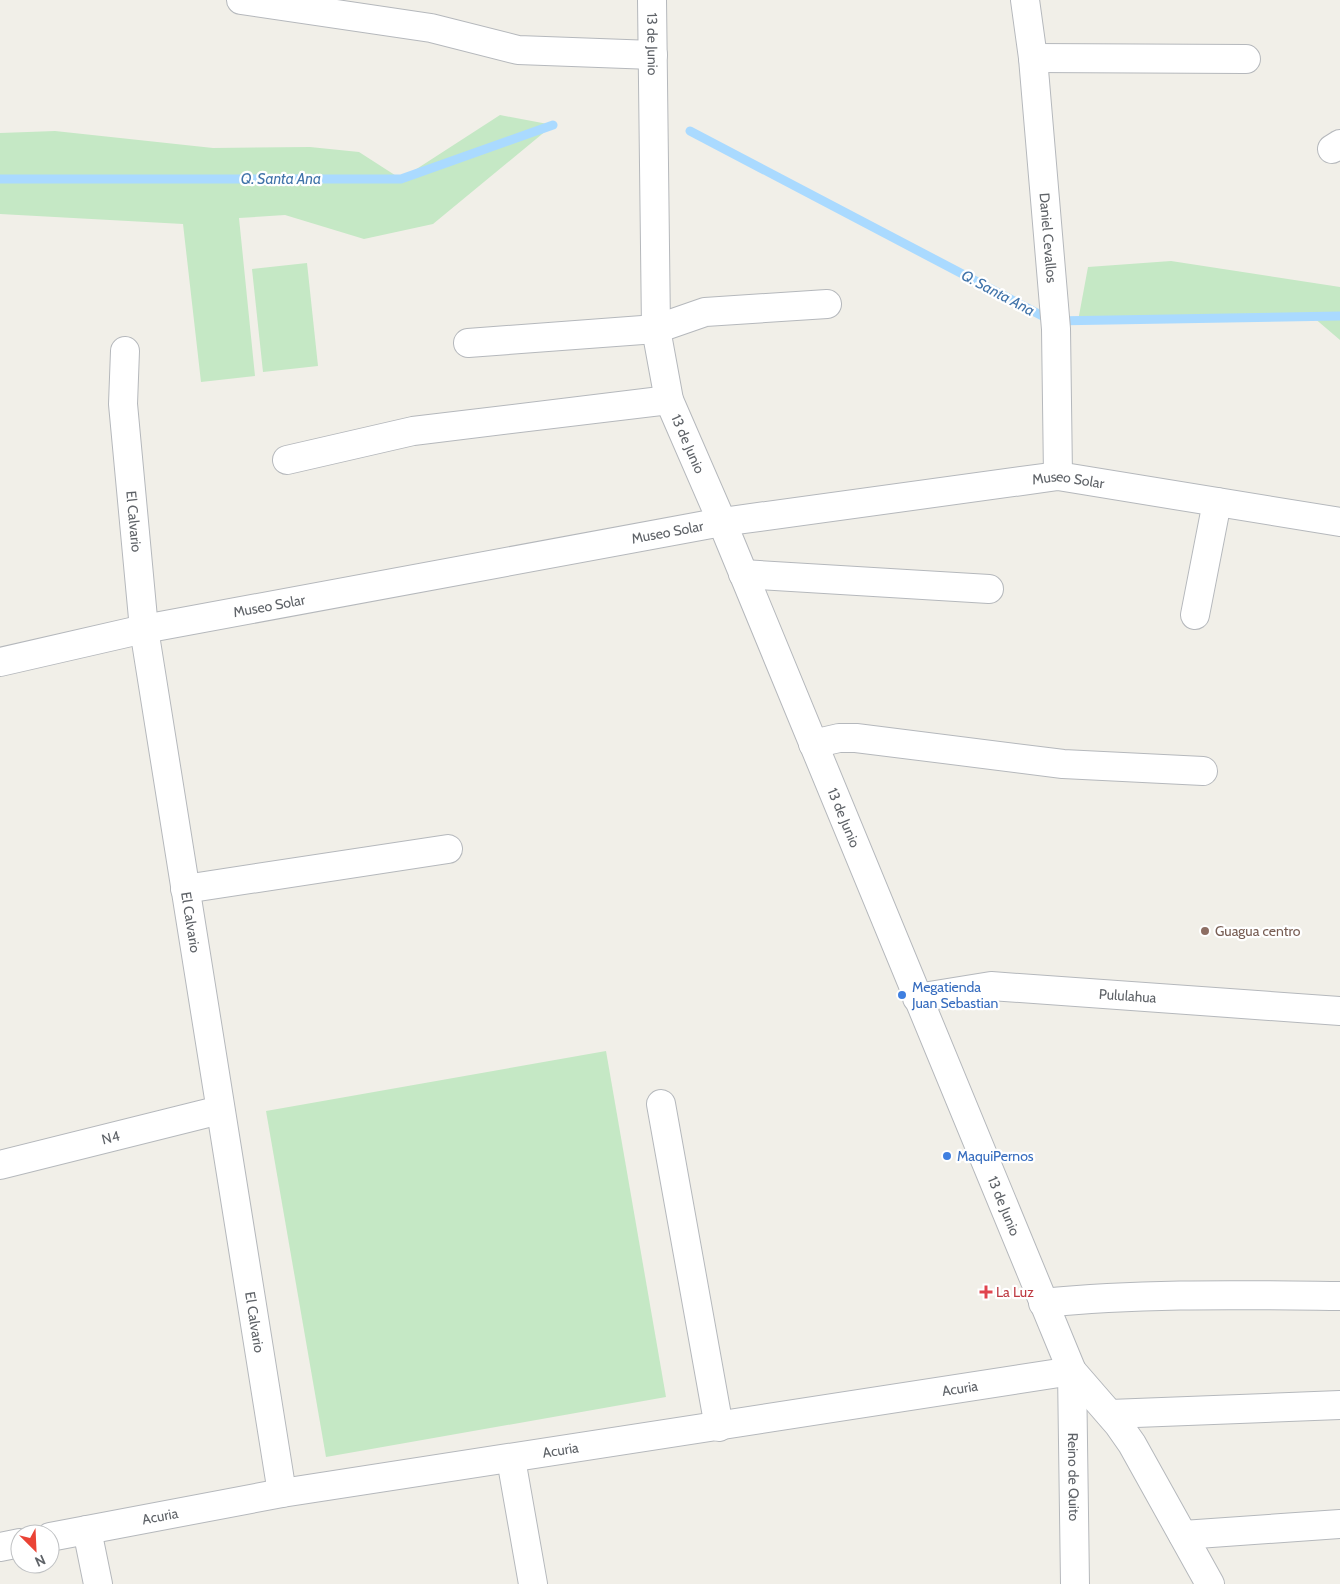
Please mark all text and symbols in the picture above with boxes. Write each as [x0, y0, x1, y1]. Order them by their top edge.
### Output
street label: 13 de Junio [643, 13, 662, 76]
water label: Q. Santa Ana [241, 170, 321, 188]
street label: Daniel Cevallos [1035, 192, 1061, 284]
water label: Q. Santa Ana [958, 266, 1038, 320]
street label: 13 de Junio [667, 412, 709, 476]
street label: Museo Solar [1031, 467, 1106, 492]
street label: El Calvario [122, 490, 146, 553]
street label: Museo Solar [630, 517, 705, 548]
street label: Museo Solar [232, 590, 307, 621]
street label: 13 de Junio [824, 785, 864, 850]
street label: El Calvario [177, 890, 205, 954]
place label: Guagua centro [1215, 922, 1301, 940]
marker: Guagua centro [1199, 925, 1211, 937]
place label: Megatienda Juan Sebastian [911, 978, 998, 1012]
street label: Pululahua [1098, 985, 1157, 1007]
marker: Megatienda Juan Sebastian [896, 989, 908, 1001]
street label: N4 [100, 1126, 121, 1148]
place label: MaquiPernos [957, 1147, 1034, 1165]
marker: MaquiPernos [941, 1150, 953, 1162]
street label: 13 de Junio [984, 1174, 1024, 1239]
place label: La Luz [996, 1283, 1034, 1301]
marker: La Luz [980, 1286, 992, 1298]
street label: El Calvario [241, 1290, 269, 1354]
street label: Acuria [941, 1377, 979, 1400]
street label: Reino de Quito [1064, 1433, 1083, 1522]
street label: Acuria [541, 1438, 580, 1462]
street label: Acuria [141, 1504, 180, 1528]
north arrow [10, 1524, 60, 1574]
text: N [32, 1551, 48, 1571]

